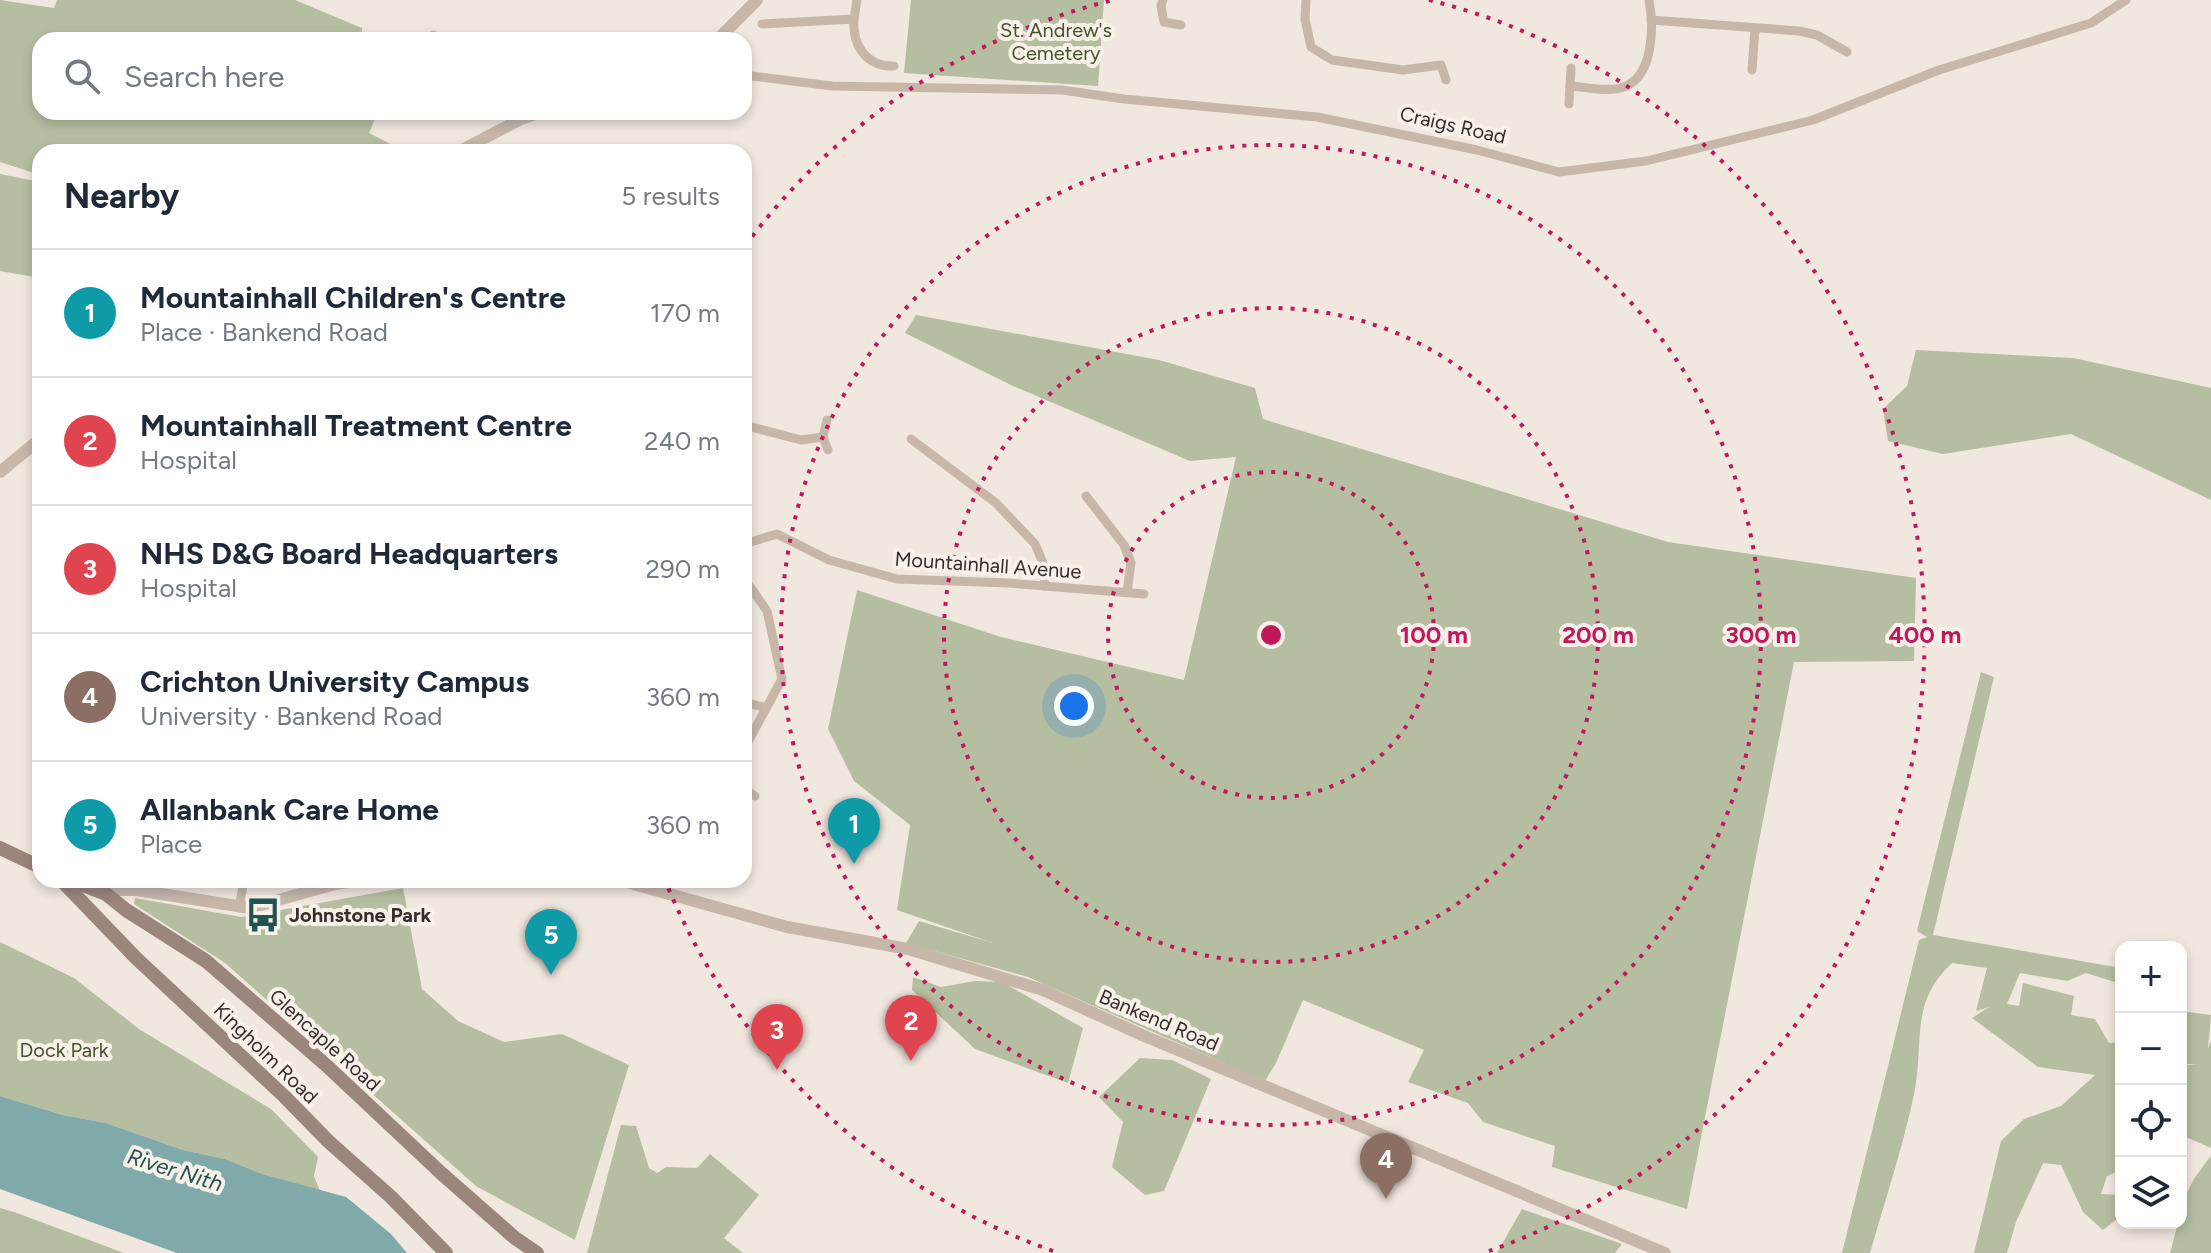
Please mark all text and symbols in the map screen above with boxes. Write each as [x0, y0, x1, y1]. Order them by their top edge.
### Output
park label: St. Andrew's Cemetery [1000, 18, 1112, 65]
search box [32, 32, 752, 120]
icon: search [60, 54, 104, 98]
text: Search here [124, 58, 284, 95]
street label: Craigs Road [1398, 101, 1508, 149]
text: Nearby [64, 176, 179, 217]
text: 5 results [621, 180, 720, 212]
text: Mountainhall Children's Centre [140, 279, 566, 316]
text: 1 [85, 297, 95, 329]
text: 170 m [650, 297, 720, 329]
text: Place · Bankend Road [140, 316, 388, 348]
text: Mountainhall Treatment Centre [140, 407, 572, 444]
text: 2 [82, 425, 98, 457]
text: 240 m [644, 425, 720, 457]
text: Hospital [140, 444, 237, 476]
text: NHS D&G Board Headquarters [140, 535, 558, 572]
street label: Mountainhall Avenue [894, 547, 1082, 584]
text: 3 [83, 553, 97, 585]
text: 290 m [646, 553, 720, 585]
text: Hospital [140, 572, 237, 604]
text: 100 m [1400, 620, 1468, 649]
text: 200 m [1562, 620, 1634, 649]
text: 300 m [1725, 620, 1797, 649]
text: 400 m [1889, 620, 1961, 649]
centre of rings [1257, 621, 1285, 649]
text: Crichton University Campus [140, 663, 529, 700]
text: 4 [82, 681, 98, 713]
text: 360 m [646, 681, 720, 713]
your location [1054, 686, 1094, 726]
text: University · Bankend Road [140, 700, 442, 732]
text: Allanbank Care Home [140, 791, 439, 828]
pin: 1 [828, 798, 880, 864]
text: 5 [82, 809, 98, 841]
text: 360 m [646, 809, 720, 841]
text: Place [140, 828, 202, 860]
bus stop icon: Johnstone Park [244, 896, 282, 934]
place label: Johnstone Park [289, 903, 432, 927]
pin: 5 [525, 909, 577, 975]
map controls [2115, 941, 2187, 1229]
button: + [2115, 941, 2187, 1013]
street label: Glencaple Road [265, 984, 385, 1096]
street label: Bankend Road [1095, 984, 1223, 1056]
pin: 2 [885, 995, 937, 1061]
street label: Kingholm Road [209, 998, 323, 1108]
pin: 3 [751, 1004, 803, 1070]
button: − [2115, 1013, 2187, 1085]
park label: Dock Park [20, 1038, 109, 1062]
button: locate [2115, 1085, 2187, 1157]
pin: 4 [1360, 1133, 1412, 1199]
water label: River Nith [124, 1143, 226, 1197]
button: layers [2115, 1157, 2187, 1229]

